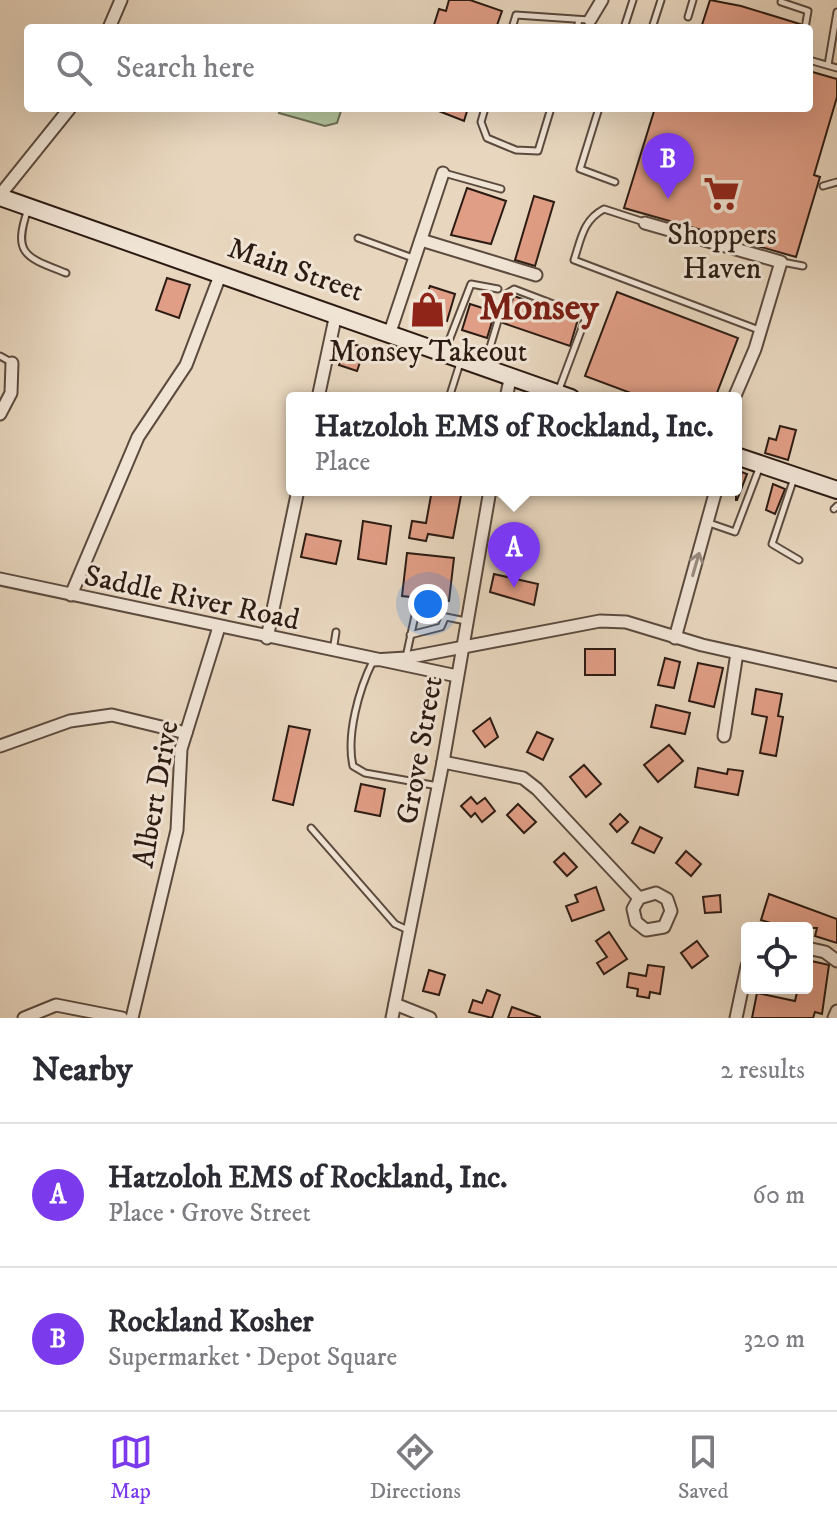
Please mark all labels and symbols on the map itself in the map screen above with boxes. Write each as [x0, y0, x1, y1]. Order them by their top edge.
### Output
pin: B [642, 133, 694, 199]
supermarket icon: Shoppers Haven [703, 174, 741, 212]
place label: Shoppers Haven [667, 217, 777, 288]
street label: Main Street [223, 230, 368, 311]
district label: Monsey [480, 284, 599, 332]
shop icon: Monsey Takeout [409, 291, 447, 329]
place label: Monsey Takeout [329, 334, 527, 371]
pin: A [488, 522, 540, 588]
one-way arrow [689, 552, 704, 578]
street label: Saddle River Road [81, 558, 303, 639]
your location [408, 584, 448, 624]
street label: Grove Street [389, 673, 452, 827]
street label: Albert Drive [125, 718, 188, 871]

